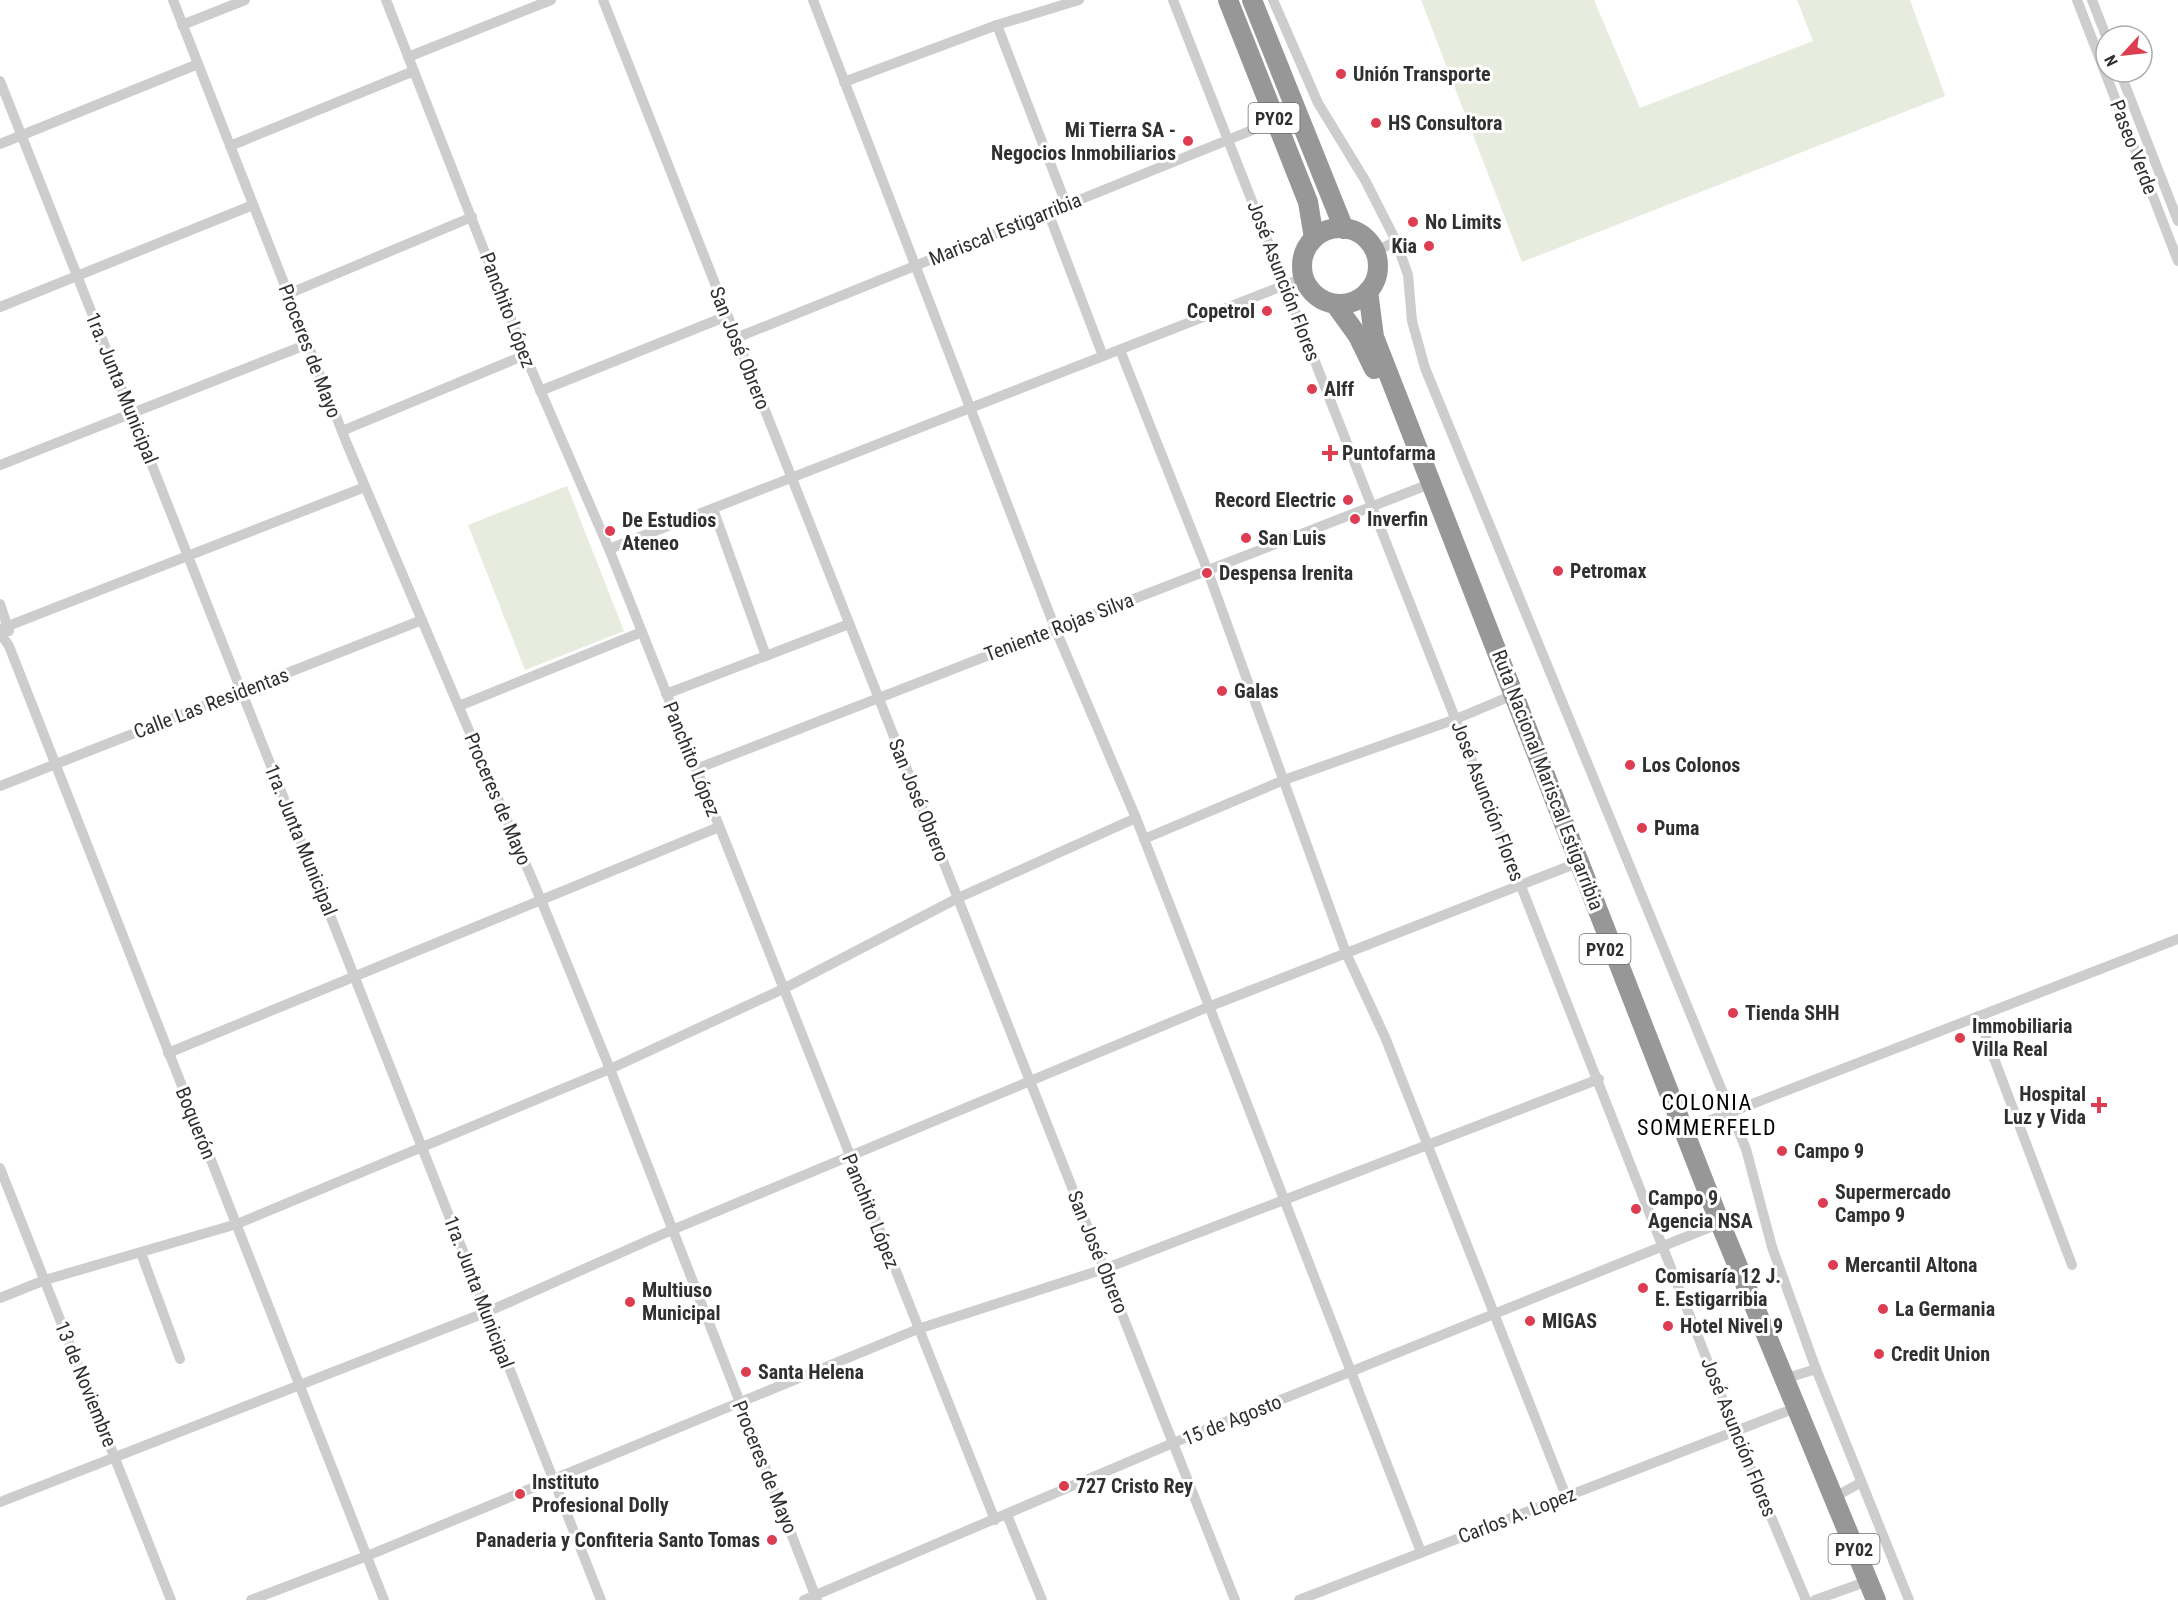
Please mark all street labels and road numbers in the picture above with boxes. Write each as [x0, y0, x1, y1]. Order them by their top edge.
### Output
street label: Paseo Verde [2105, 96, 2163, 198]
road number: PY02 [1248, 103, 1300, 133]
street label: Mariscal Estigarribia [925, 187, 1085, 271]
street label: José Asunción Flores [1242, 198, 1326, 364]
street label: Panchito López [475, 249, 541, 371]
street label: Proceres de Mayo [273, 281, 347, 421]
street label: San José Obrero [704, 283, 776, 413]
street label: 1ra. Junta Municipal [81, 309, 163, 467]
street label: Teniente Rojas Silva [981, 587, 1137, 667]
street label: Ruta Nacional Mariscal Estigarribia [1487, 646, 1609, 914]
street label: Calle Las Residentas [130, 662, 292, 744]
street label: Panchito López [658, 698, 726, 820]
street label: José Asunción Flores [1446, 718, 1530, 884]
street label: Proceres de Mayo [459, 729, 537, 869]
street label: San José Obrero [883, 735, 955, 865]
street label: 1ra. Junta Municipal [260, 761, 342, 919]
road number: PY02 [1580, 934, 1630, 964]
street label: Boquerón [171, 1083, 221, 1163]
street label: Panchito López [837, 1150, 905, 1272]
street label: San José Obrero [1062, 1187, 1134, 1317]
street label: 1ra. Junta Municipal [439, 1213, 519, 1371]
street label: 13 de Noviembre [50, 1318, 122, 1450]
street label: José Asunción Flores [1696, 1354, 1782, 1520]
street label: 15 de Agosto [1179, 1389, 1285, 1451]
street label: Proceres de Mayo [727, 1397, 803, 1537]
street label: Carlos A. Lopez [1455, 1482, 1579, 1548]
road number: PY02 [1828, 1534, 1880, 1564]

